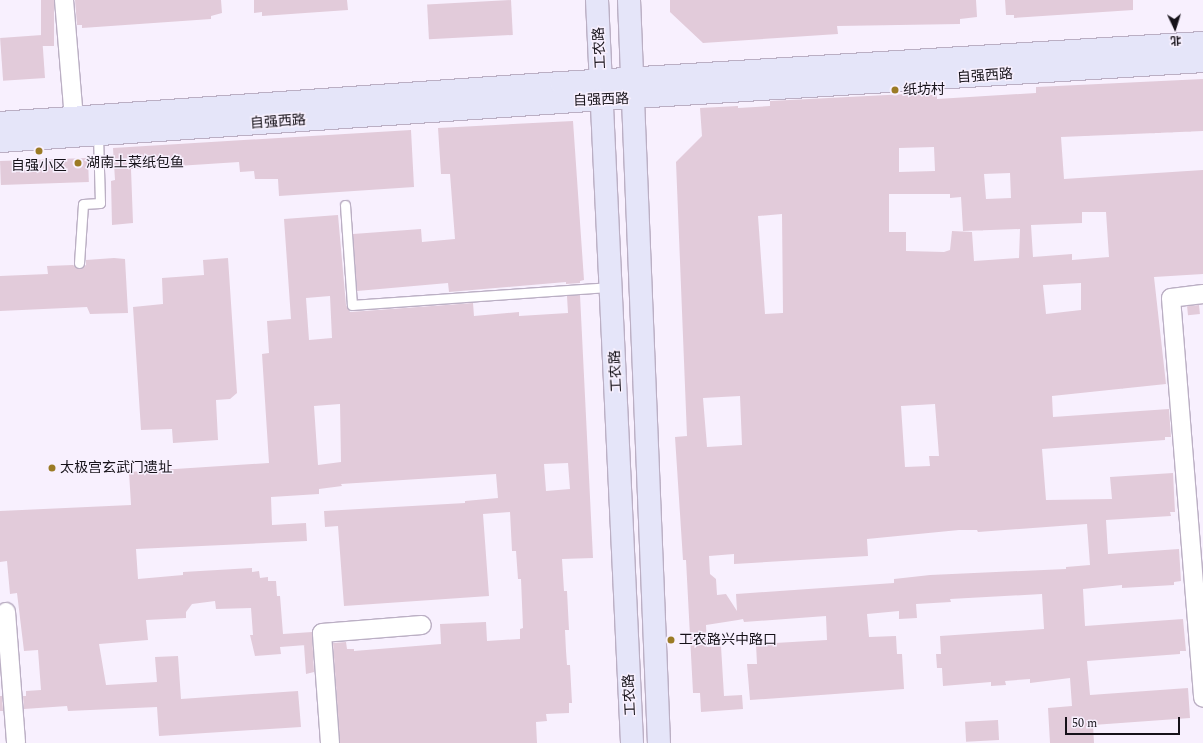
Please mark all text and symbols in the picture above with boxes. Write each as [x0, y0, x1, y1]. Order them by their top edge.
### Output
north arrow [1155, 8, 1195, 48]
street label: 工农路 [591, 27, 609, 69]
text: 北 [1170, 32, 1182, 49]
street label: 自强西路 [956, 66, 1014, 86]
place label: 纸坊村 [903, 82, 945, 98]
marker: 纸坊村 [890, 85, 900, 95]
street label: 自强西路 [573, 91, 629, 109]
street label: 自强西路 [249, 112, 307, 132]
marker: 自强小区 [34, 146, 44, 156]
place label: 湖南土菜纸包鱼 [86, 155, 184, 171]
place label: 自强小区 [11, 158, 67, 174]
marker: 湖南土菜纸包鱼 [73, 158, 83, 168]
street label: 工农路 [607, 350, 625, 392]
place label: 太极宫玄武门遗址 [60, 460, 172, 476]
marker: 太极宫玄武门遗址 [47, 463, 57, 473]
place label: 工农路兴中路口 [679, 632, 777, 648]
marker: 工农路兴中路口 [666, 635, 676, 645]
street label: 工农路 [621, 674, 639, 716]
scale bar [1067, 709, 1182, 735]
text: 50 m [1072, 714, 1097, 733]

